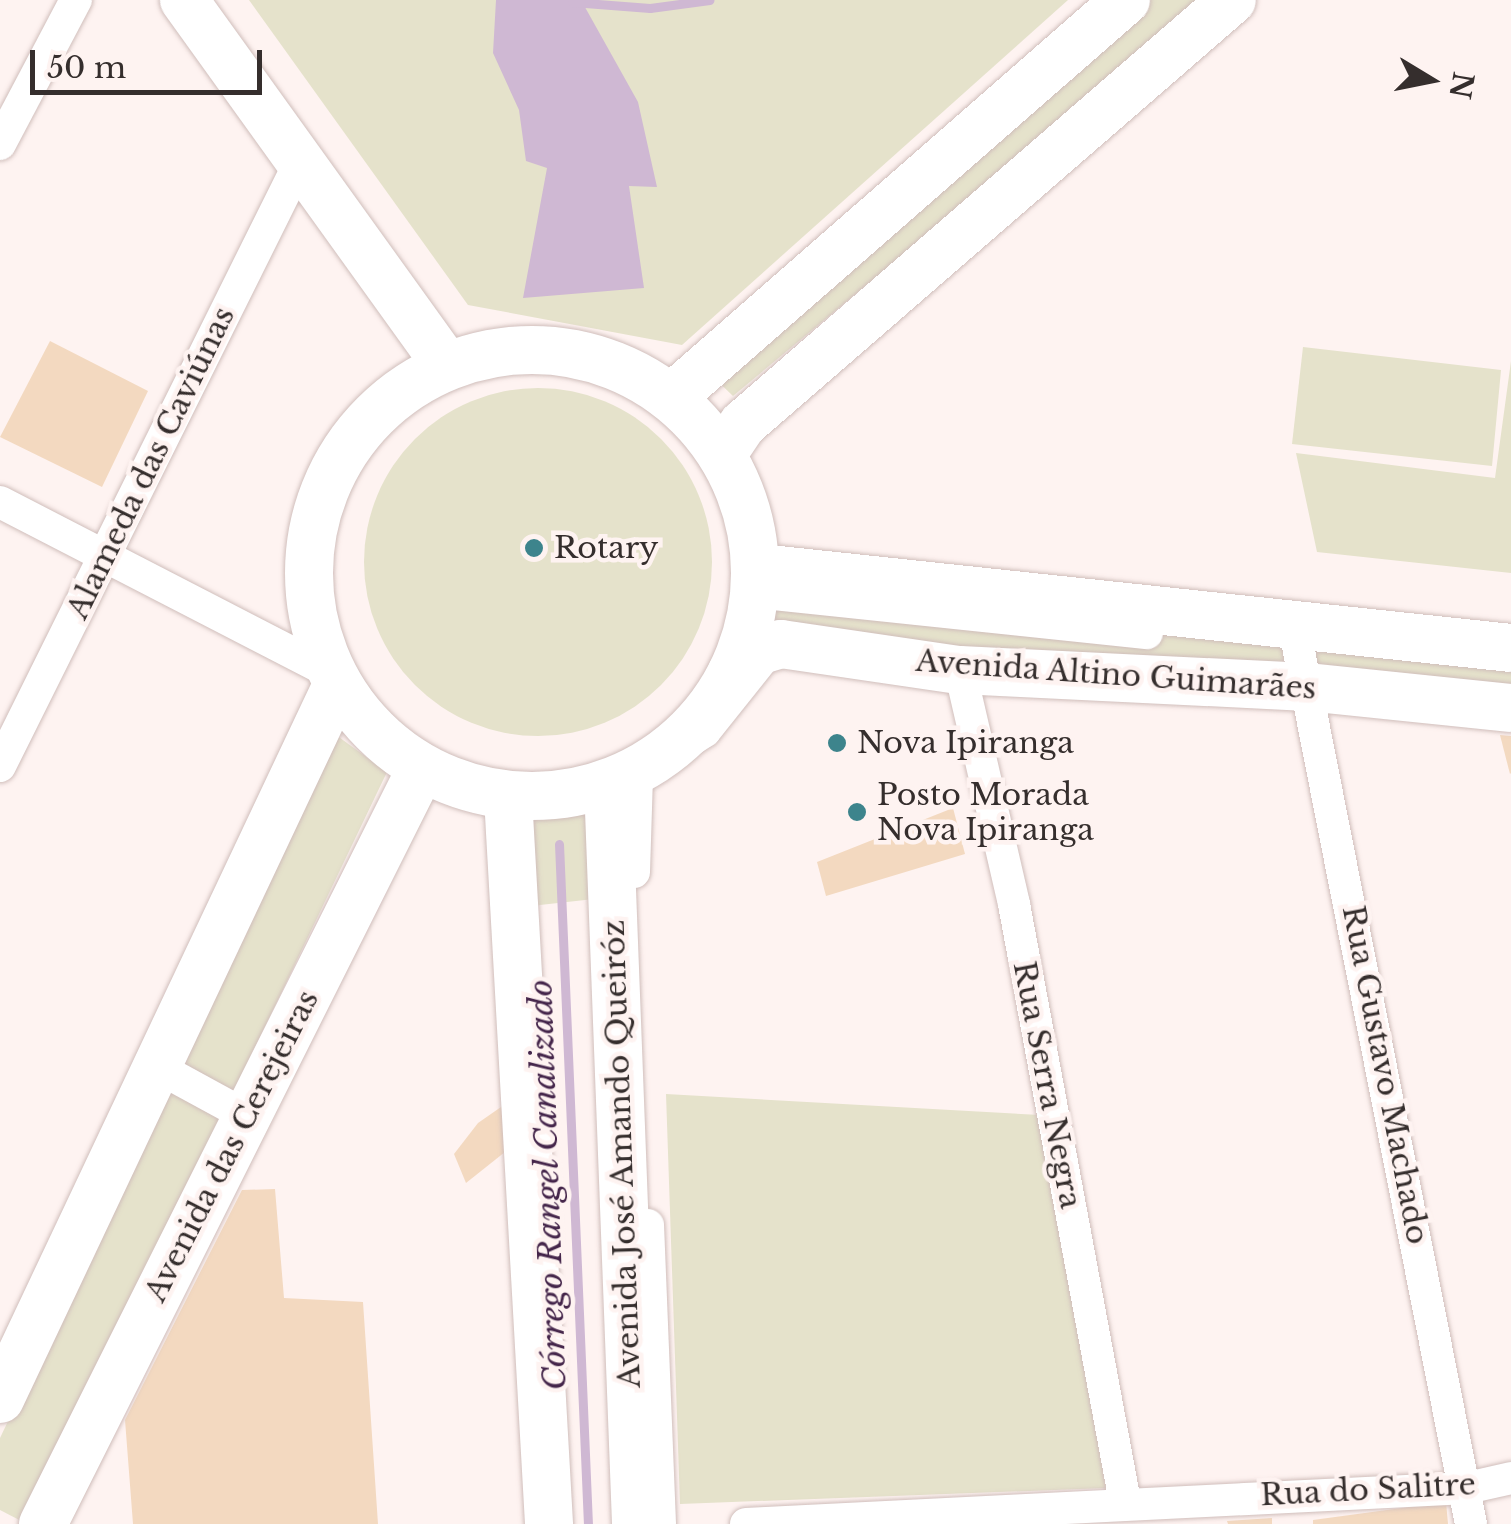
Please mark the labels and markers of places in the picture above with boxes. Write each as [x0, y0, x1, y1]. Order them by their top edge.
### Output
place label: Rotary [554, 530, 658, 566]
marker: Rotary [523, 537, 545, 559]
place label: Nova Ipiranga [857, 725, 1074, 761]
marker: Nova Ipiranga [826, 732, 848, 754]
place label: Posto Morada Nova Ipiranga [877, 777, 1094, 848]
marker: Posto Morada Nova Ipiranga [846, 801, 868, 823]

